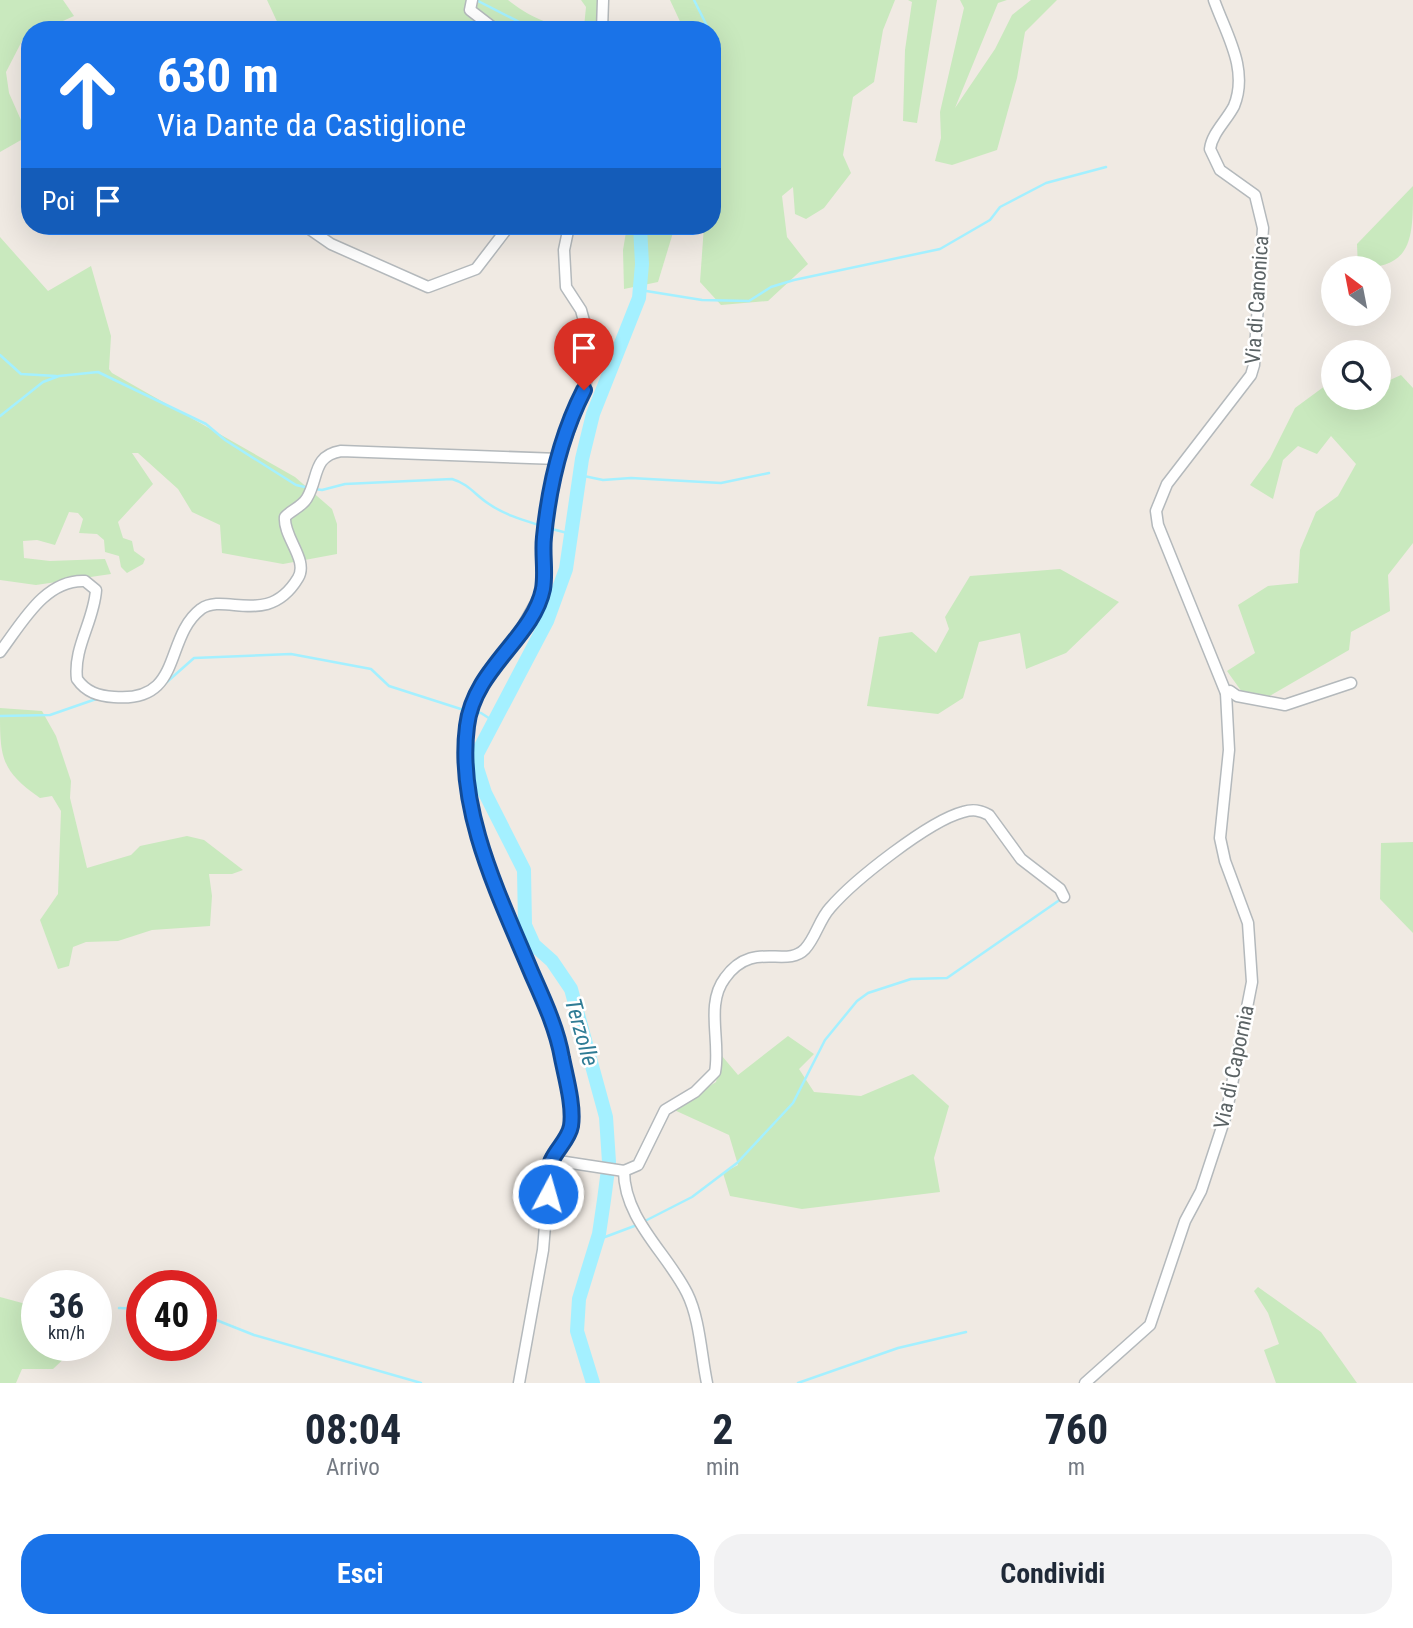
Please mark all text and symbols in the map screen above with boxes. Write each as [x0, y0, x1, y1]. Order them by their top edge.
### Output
text: 630 m [157, 47, 279, 104]
icon: ahead [42, 49, 133, 140]
text: Via Dante da Castiglione [157, 106, 466, 144]
icon: arrive [89, 182, 127, 220]
text: Poi [42, 186, 75, 216]
street label: Via di Canonica [1241, 235, 1273, 365]
north arrow [1321, 256, 1391, 326]
map controls [1321, 256, 1391, 410]
pin [554, 318, 614, 390]
icon: arrive [565, 329, 603, 367]
button: search [1321, 340, 1391, 410]
water label: Terzolle [559, 995, 604, 1069]
street label: Via di Capornia [1209, 1003, 1259, 1131]
position arrow [511, 1157, 585, 1231]
speed limit sign: 40 [126, 1270, 217, 1361]
text: 36 [49, 1286, 84, 1327]
text: km/h [48, 1322, 85, 1343]
text: 08:04 [305, 1405, 401, 1454]
text: 2 [712, 1405, 733, 1454]
text: 760 [1044, 1405, 1108, 1454]
text: Arrivo [326, 1454, 380, 1481]
text: min [706, 1454, 740, 1481]
text: m [1068, 1454, 1085, 1481]
button: Esci [21, 1534, 700, 1614]
button: Condividi [714, 1534, 1392, 1614]

